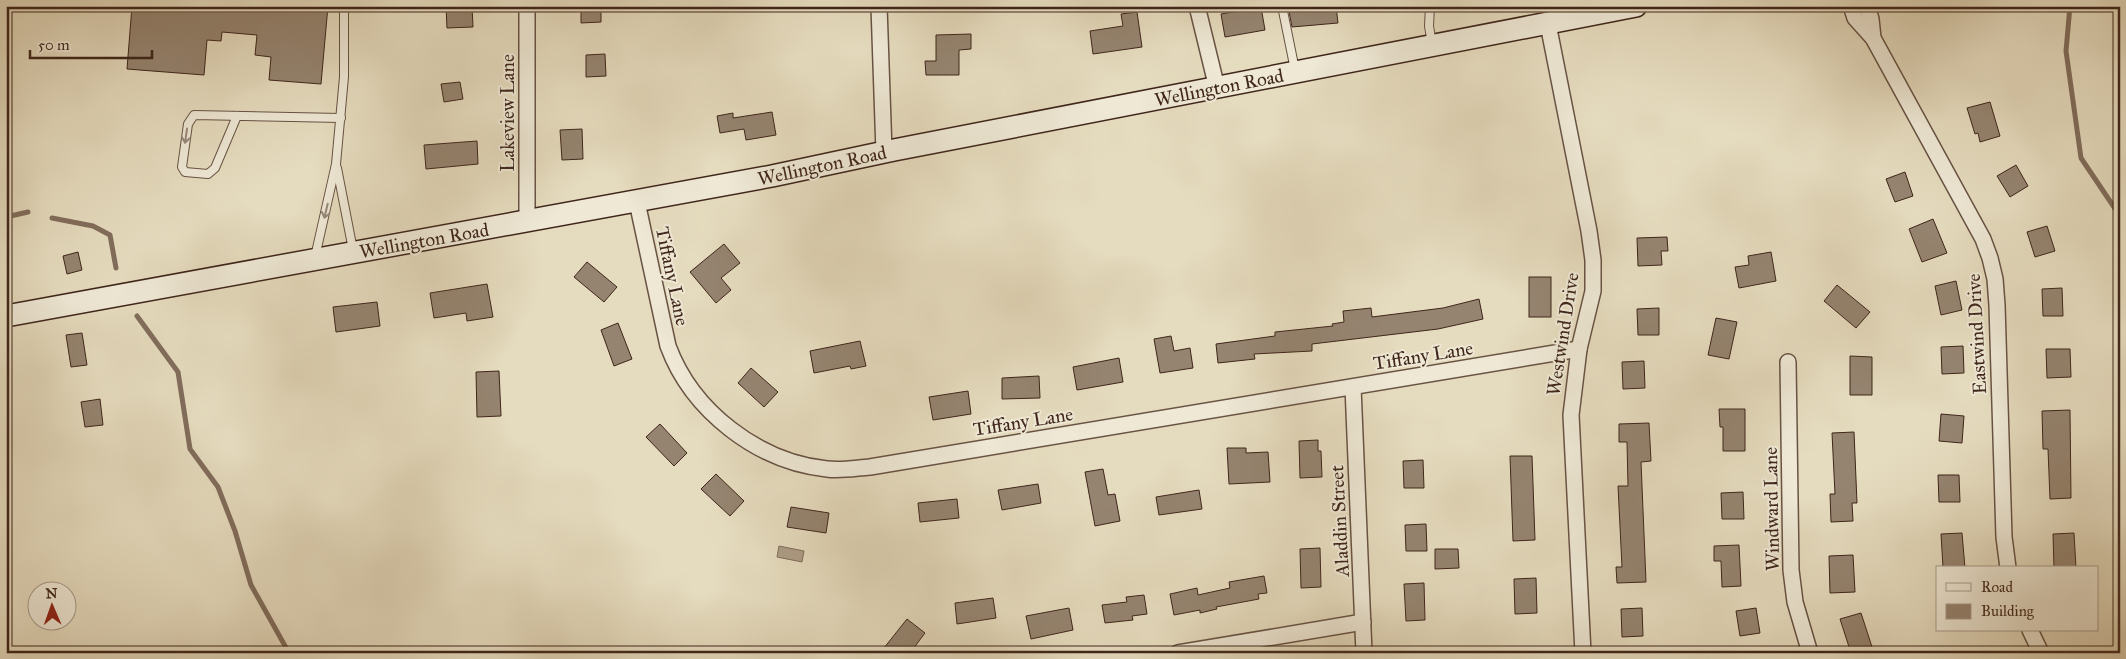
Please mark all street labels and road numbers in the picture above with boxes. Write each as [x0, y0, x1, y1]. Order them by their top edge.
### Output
street label: Lakeview Lane [496, 54, 519, 172]
street label: Wellington Road [1153, 64, 1286, 112]
street label: Wellington Road [756, 141, 889, 191]
street label: Wellington Road [358, 218, 491, 264]
street label: Tiffany Lane [651, 224, 694, 328]
street label: Westwind Drive [1541, 271, 1584, 397]
street label: Eastwind Drive [1962, 273, 1991, 395]
street label: Tiffany Lane [1371, 336, 1475, 375]
street label: Tiffany Lane [971, 402, 1075, 441]
street label: Windward Lane [1759, 447, 1784, 571]
street label: Aladdin Street [1325, 464, 1354, 578]

